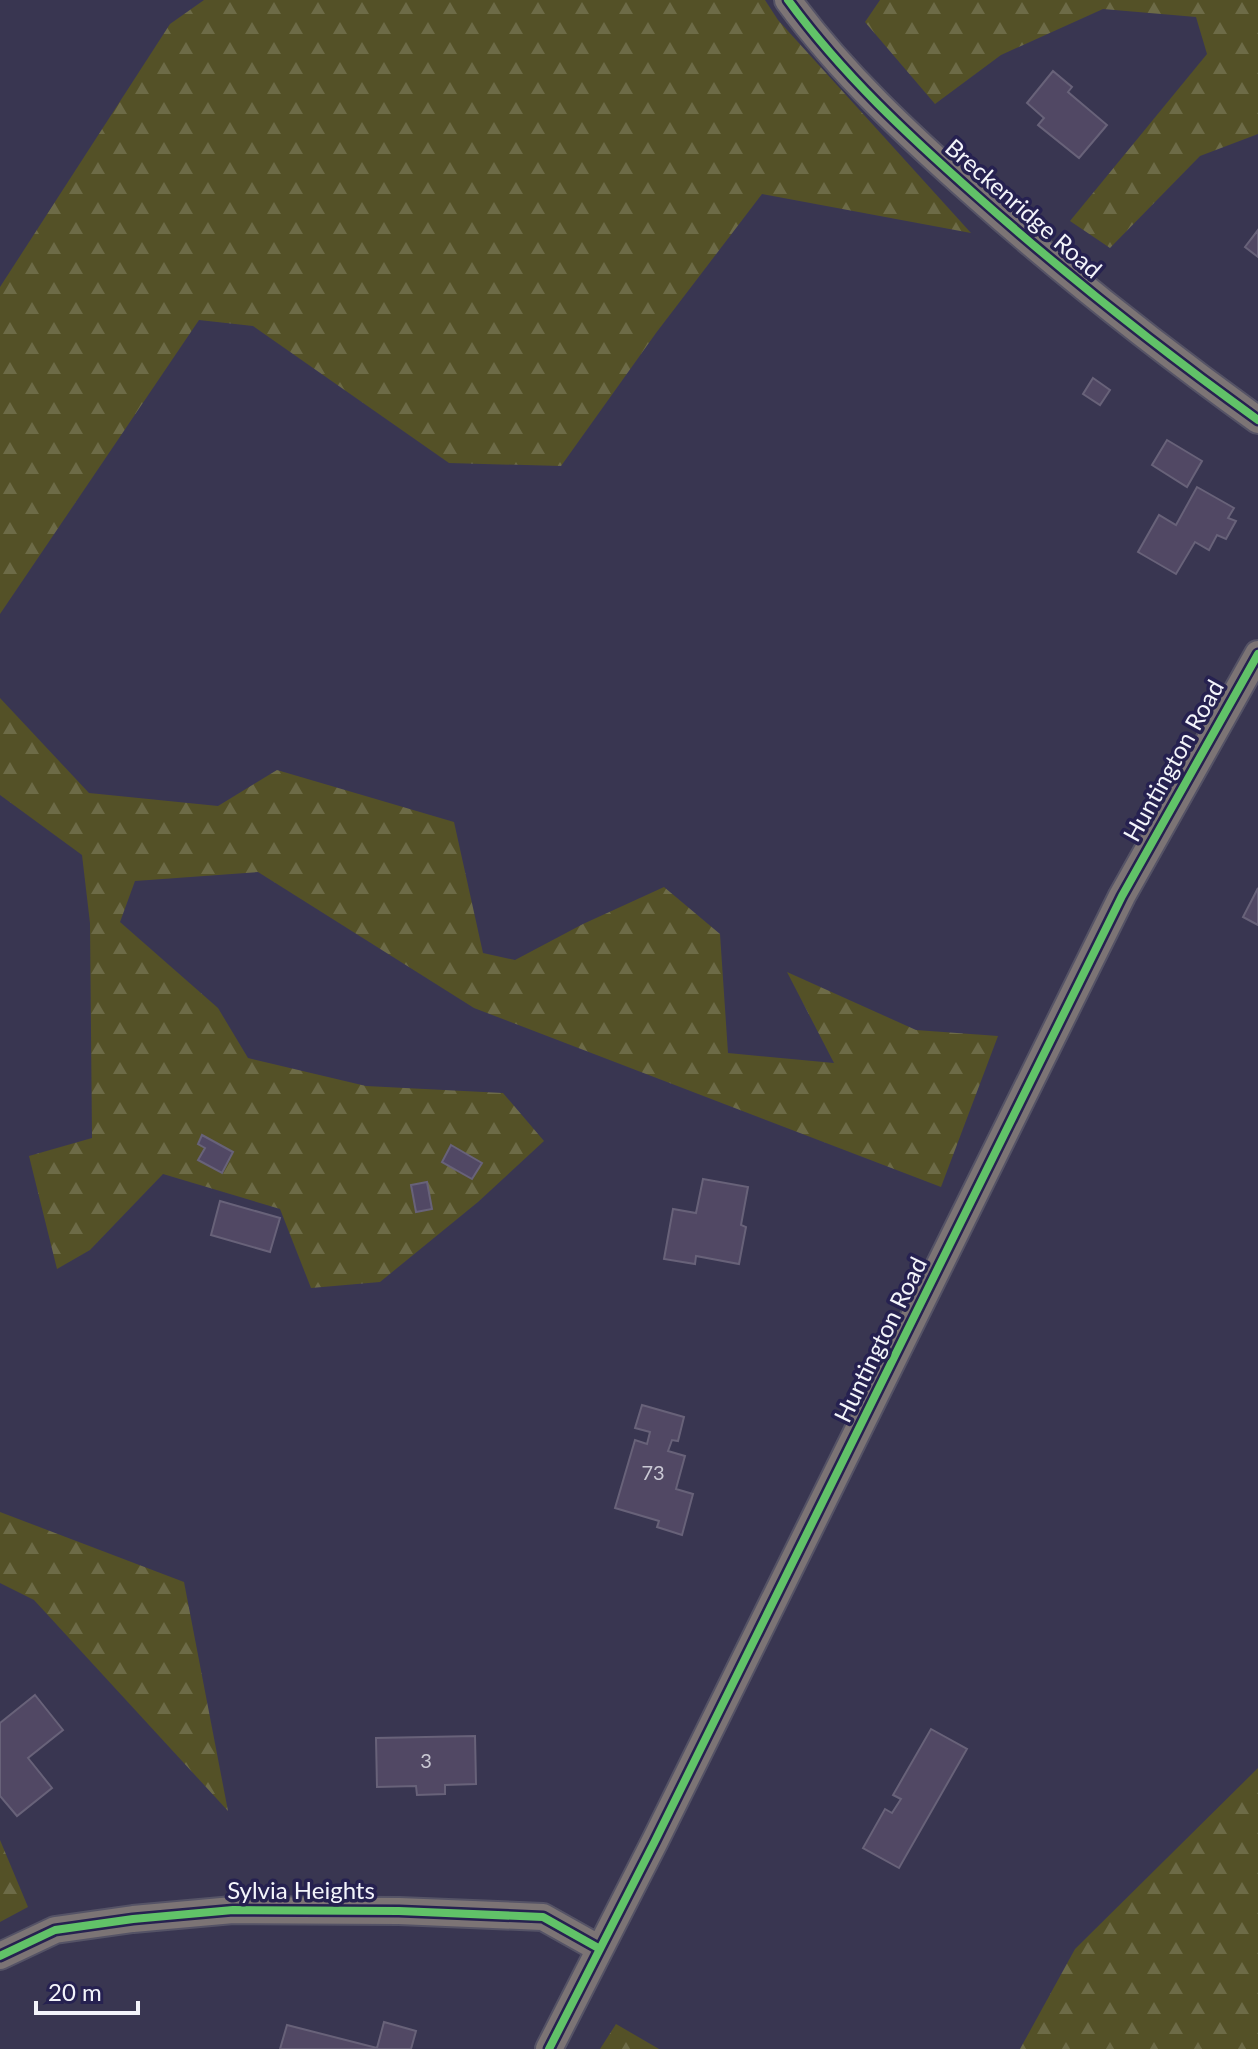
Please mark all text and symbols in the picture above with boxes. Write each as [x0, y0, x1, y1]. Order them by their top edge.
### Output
street label: Breckenridge Road [940, 132, 1108, 284]
street label: Huntington Road [1116, 674, 1229, 846]
street label: Huntington Road [827, 1252, 932, 1427]
house number: 73 [641, 1460, 665, 1484]
house number: 3 [420, 1748, 432, 1772]
street label: Sylvia Heights [227, 1875, 375, 1904]
scale bar [36, 1965, 138, 2015]
text: 20 m [48, 1977, 102, 2006]

